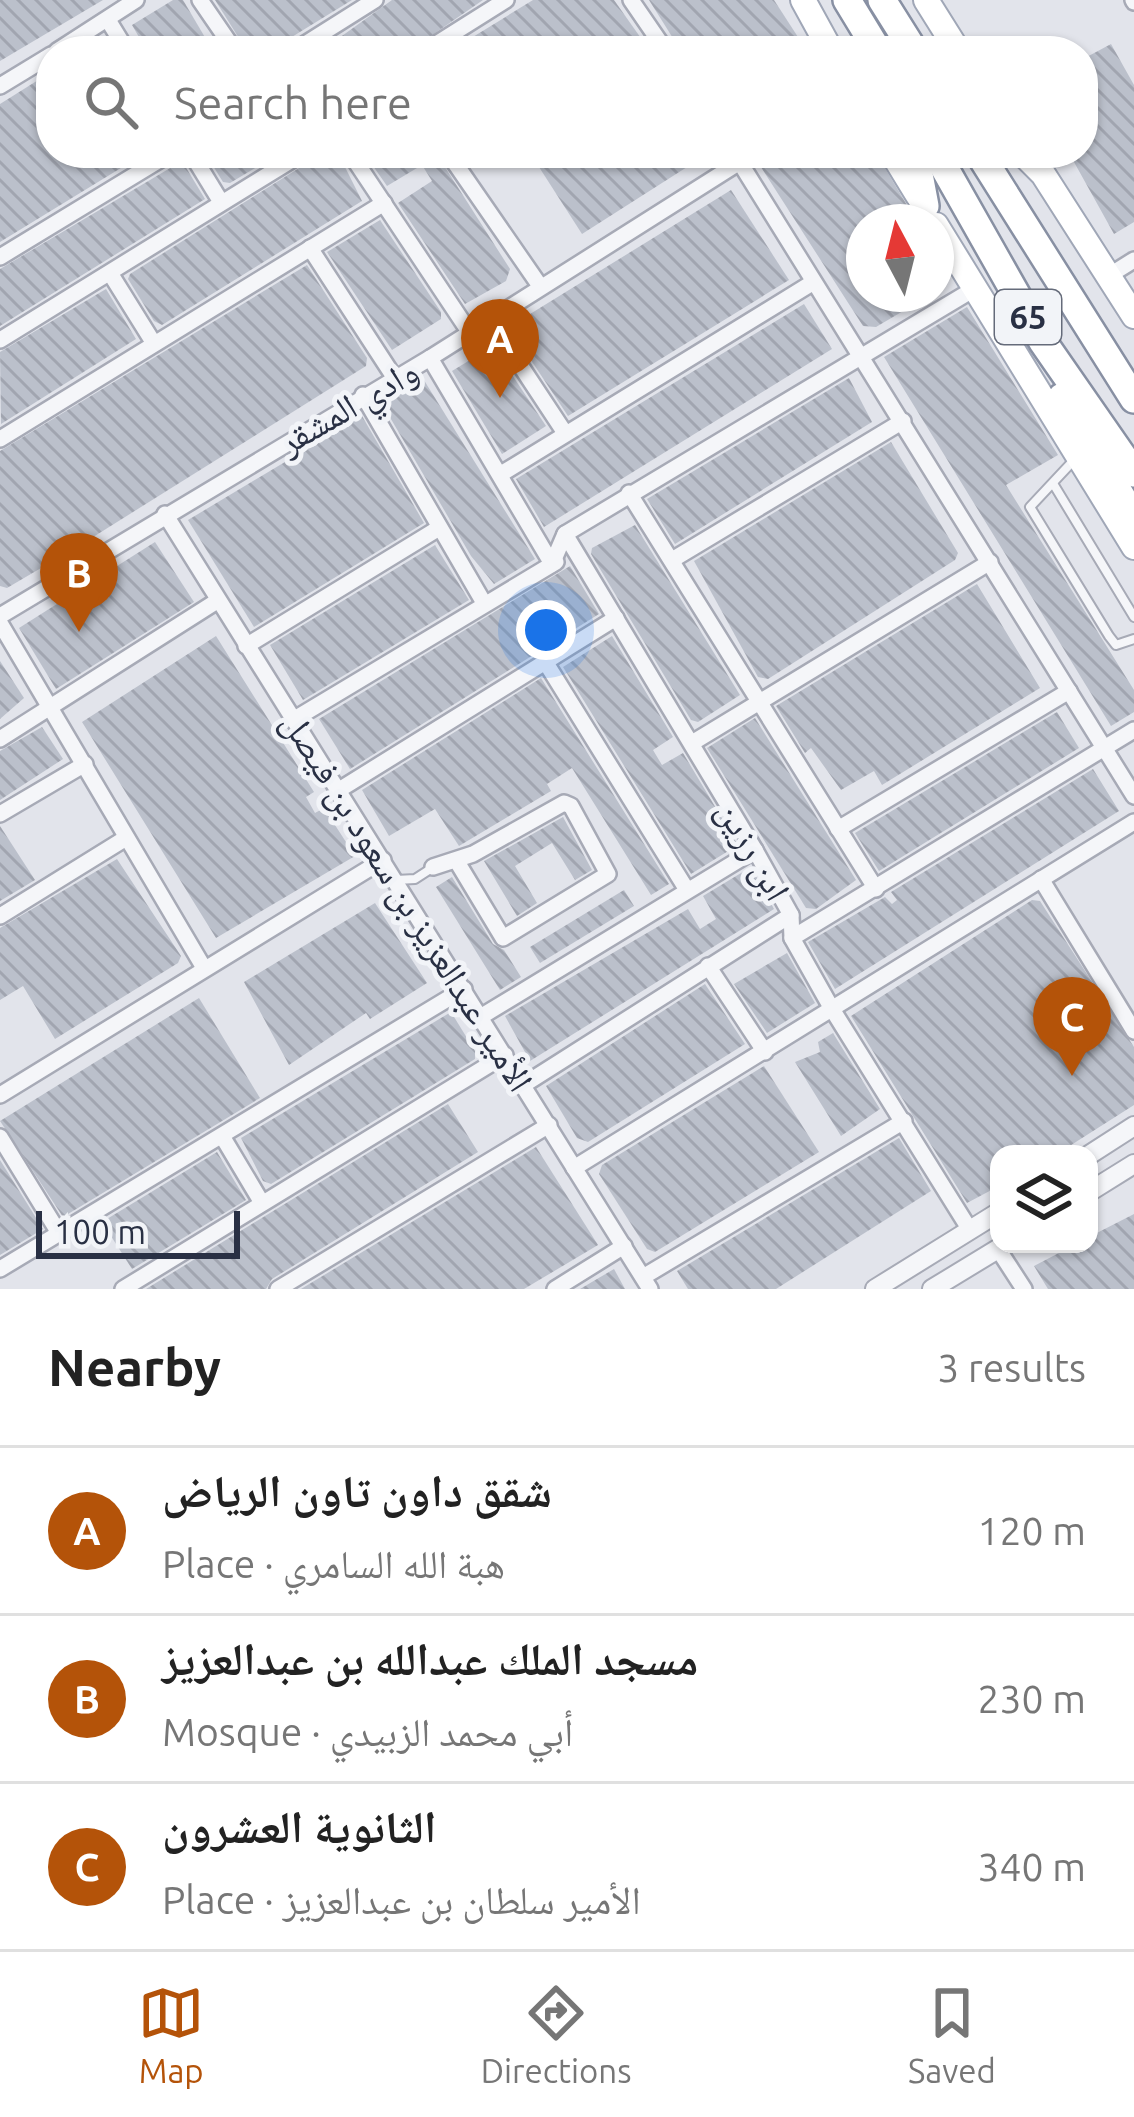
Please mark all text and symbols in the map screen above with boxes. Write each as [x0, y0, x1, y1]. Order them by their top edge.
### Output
search box [36, 36, 1098, 168]
icon: search [78, 69, 144, 135]
text: Search here [174, 77, 412, 128]
north arrow [846, 204, 954, 312]
road number: 65 [995, 290, 1061, 344]
pin: A [461, 299, 539, 398]
street label: وادي المشقر [270, 349, 429, 470]
pin: B [40, 533, 118, 632]
your location [516, 600, 576, 660]
street label: الأمير عبدالعزيز بن سعود بن فيصل [273, 703, 542, 1099]
street label: ابن رزين [708, 792, 799, 908]
pin: C [1033, 977, 1111, 1076]
map controls [990, 1145, 1098, 1253]
button: layers [990, 1145, 1098, 1253]
scale bar [36, 1205, 240, 1258]
text: 100 m [54, 1213, 146, 1250]
text: Nearby [48, 1338, 221, 1396]
text: 3 results [937, 1346, 1086, 1389]
text: شقق داون تاون الرياض [162, 1465, 552, 1516]
text: A [73, 1509, 101, 1552]
text: 120 m [977, 1509, 1086, 1552]
text: Place · هبة الله السامري [162, 1542, 505, 1585]
text: مسجد الملك عبدالله بن عبدالعزيز [162, 1633, 698, 1684]
text: B [74, 1677, 100, 1720]
text: 230 m [977, 1677, 1086, 1720]
text: Mosque · أبي محمد الزبيدي [162, 1710, 573, 1753]
text: الثانوية العشرون [162, 1801, 437, 1852]
text: C [75, 1845, 99, 1888]
text: 340 m [977, 1845, 1086, 1888]
text: Place · الأمير سلطان بن عبدالعزيز [162, 1878, 641, 1921]
tab: Map [138, 1980, 204, 2089]
tab: Directions [481, 1980, 631, 2089]
tab: Saved [908, 1980, 996, 2089]

